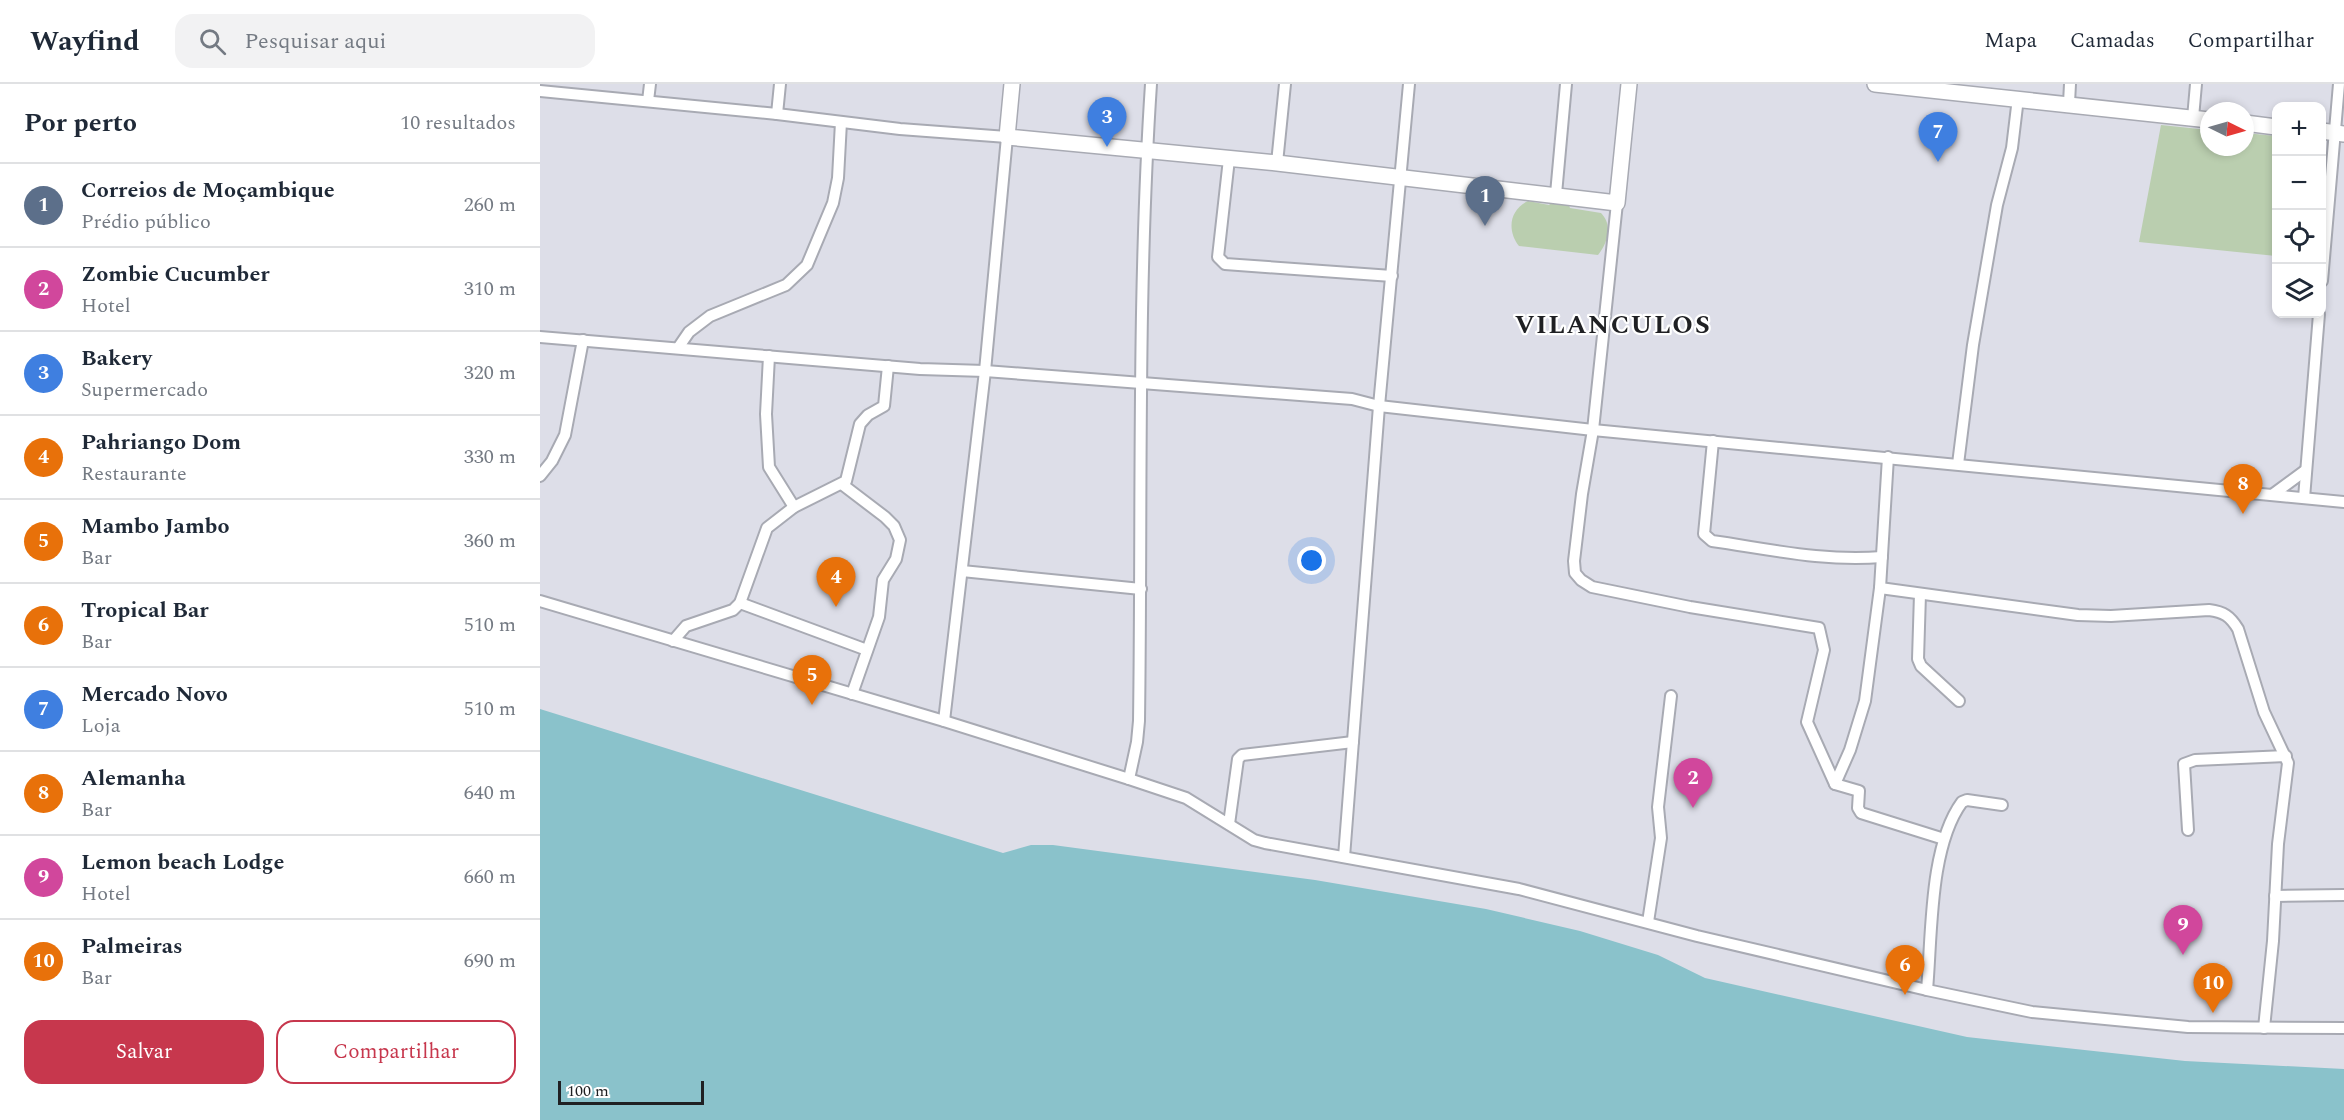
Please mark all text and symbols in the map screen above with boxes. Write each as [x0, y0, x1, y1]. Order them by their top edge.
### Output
search box [175, 14, 595, 68]
text: Wayfind [30, 20, 139, 63]
icon: search [196, 25, 229, 58]
text: Pesquisar aqui [244, 25, 387, 58]
text: Mapa [1984, 25, 2037, 57]
text: Camadas [2070, 25, 2155, 57]
text: Compartilhar [2188, 25, 2314, 57]
pin: 3 [1088, 98, 1126, 147]
north arrow [2200, 102, 2254, 156]
map controls [2272, 102, 2326, 318]
button: + [2272, 102, 2326, 156]
text: Por perto [24, 103, 137, 143]
text: 10 resultados [400, 108, 516, 138]
pin: 7 [1918, 112, 1958, 162]
button: − [2272, 156, 2326, 210]
text: Correios de Moçambique [81, 174, 335, 207]
pin: 1 [1466, 176, 1504, 226]
text: 1 [38, 190, 49, 220]
text: 260 m [464, 190, 516, 220]
text: Prédio público [81, 207, 211, 237]
button: locate [2272, 210, 2326, 264]
text: Zombie Cucumber [81, 258, 270, 291]
button: layers [2272, 264, 2326, 318]
text: 2 [38, 274, 49, 304]
text: 310 m [464, 274, 516, 304]
text: Hotel [81, 291, 131, 321]
district label: VILANCULOS [1515, 305, 1711, 345]
text: Bakery [81, 342, 152, 375]
text: 3 [38, 358, 49, 388]
text: 320 m [464, 358, 516, 388]
text: Supermercado [81, 375, 208, 405]
text: Pahriango Dom [81, 426, 241, 459]
text: 4 [38, 442, 49, 472]
text: 330 m [464, 442, 516, 472]
text: Restaurante [81, 459, 187, 489]
pin: 8 [2224, 464, 2262, 514]
text: Mambo Jambo [81, 510, 230, 543]
text: 5 [38, 526, 49, 556]
text: 360 m [464, 526, 516, 556]
text: Bar [81, 543, 112, 573]
your location [1297, 546, 1326, 575]
pin: 4 [816, 558, 856, 607]
text: Tropical Bar [81, 594, 209, 627]
text: 6 [38, 610, 49, 640]
text: 510 m [464, 610, 516, 640]
text: Bar [81, 627, 112, 657]
pin: 5 [792, 656, 832, 705]
text: Mercado Novo [81, 678, 228, 711]
text: 7 [38, 694, 49, 724]
text: 510 m [464, 694, 516, 724]
text: Loja [81, 711, 121, 741]
pin: 2 [1674, 758, 1712, 808]
text: Alemanha [81, 762, 186, 795]
text: 8 [38, 778, 49, 808]
text: 640 m [464, 778, 516, 808]
text: Bar [81, 795, 112, 825]
text: Lemon beach Lodge [81, 846, 284, 879]
text: 9 [38, 862, 49, 892]
text: 660 m [464, 862, 516, 892]
text: Hotel [81, 879, 131, 909]
pin: 9 [2164, 906, 2202, 955]
text: Palmeiras [81, 930, 183, 963]
text: 10 [32, 946, 55, 976]
text: 690 m [464, 946, 516, 976]
pin: 6 [1886, 946, 1924, 995]
text: Bar [81, 963, 112, 993]
pin: 10 [2194, 964, 2232, 1013]
button: Salvar [24, 1020, 264, 1084]
button: Compartilhar [276, 1020, 516, 1084]
scale bar [558, 1078, 704, 1106]
text: 100 m [567, 1079, 609, 1103]

